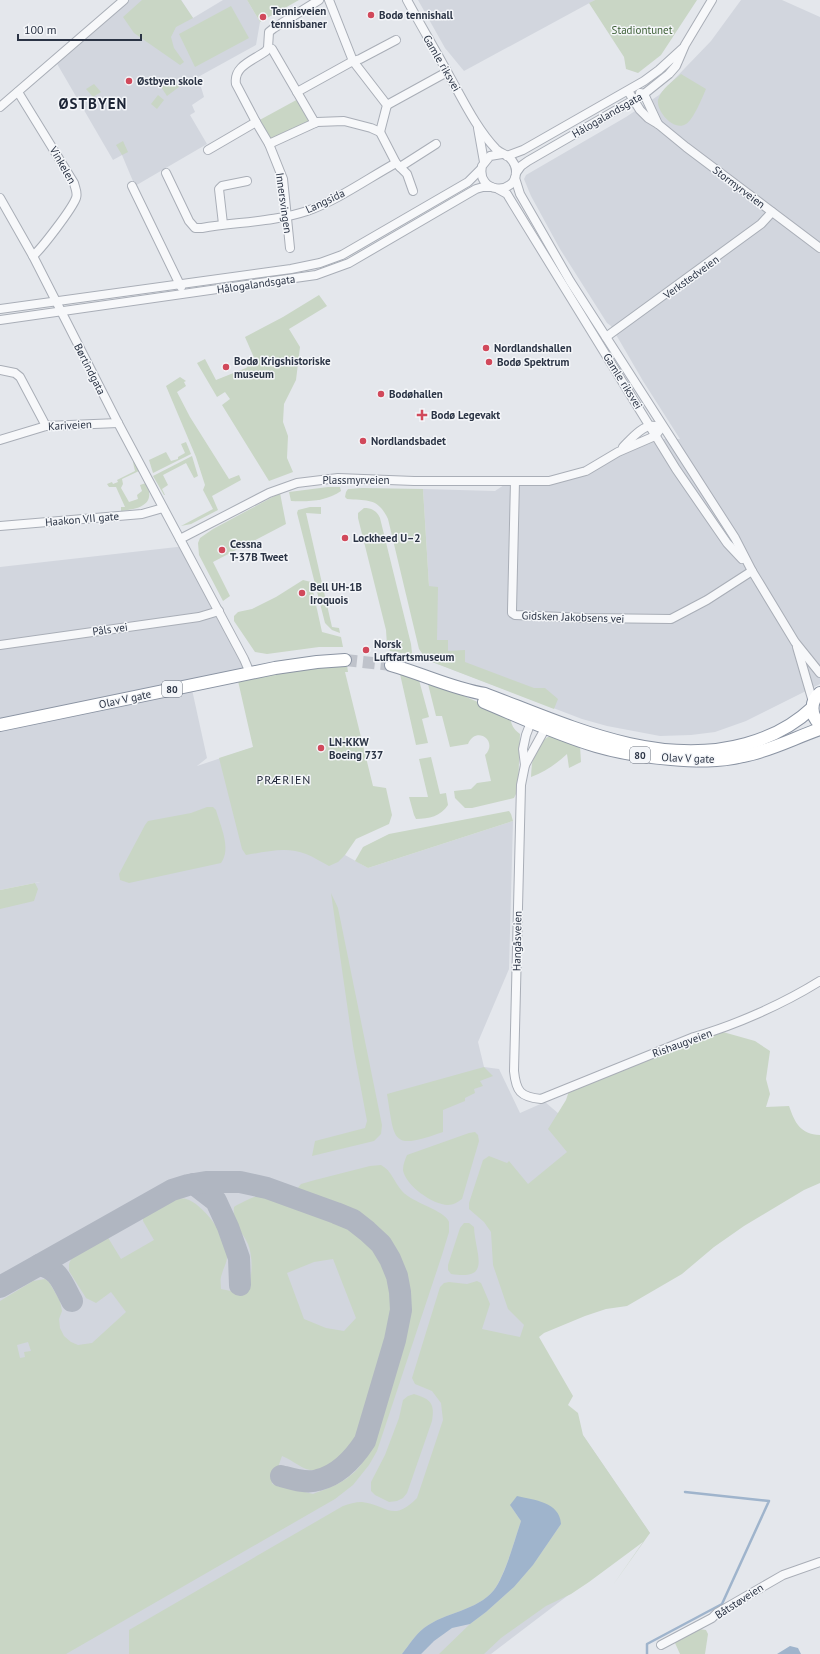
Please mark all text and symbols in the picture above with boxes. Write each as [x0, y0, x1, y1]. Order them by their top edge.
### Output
place label: Tennisveien tennisbaner [271, 4, 327, 31]
place label: Bodø tennishall [379, 8, 454, 22]
marker: Bodø tennishall [366, 10, 376, 20]
marker: Tennisveien tennisbaner [258, 12, 268, 22]
scale bar [18, 16, 141, 42]
text: 100 m [24, 22, 57, 37]
park label: Stadiontunet [612, 23, 673, 37]
street label: Gamle riksvei [420, 32, 464, 94]
place label: Østbyen skole [137, 74, 203, 88]
marker: Østbyen skole [124, 76, 134, 86]
street label: Hålogalandsgata [569, 89, 645, 141]
district label: ØSTBYEN [59, 94, 127, 113]
street label: Vinkelen [46, 143, 79, 186]
street label: Stormyrveien [710, 163, 768, 211]
street label: Innersvingen [273, 172, 295, 234]
street label: Langsida [303, 186, 347, 216]
street label: Verkstedveien [660, 252, 722, 302]
street label: Hålogalandsgata [216, 272, 296, 296]
street label: Børtindgata [71, 341, 109, 397]
place label: Nordlandshallen [494, 341, 572, 355]
marker: Nordlandshallen [481, 343, 491, 353]
street label: Gamle riksvei [600, 351, 646, 412]
place label: Bodø Krigshistoriske museum [234, 354, 331, 381]
place label: Bodø Spektrum [497, 355, 569, 369]
marker: Bodø Spektrum [484, 357, 494, 367]
marker: Bodø Krigshistoriske museum [221, 362, 231, 372]
place label: Bodøhallen [389, 387, 443, 401]
marker: Bodøhallen [376, 389, 386, 399]
place label: Bodø Legevakt [431, 408, 500, 422]
marker: Bodø Legevakt [416, 409, 428, 421]
street label: Kariveien [48, 417, 92, 433]
place label: Nordlandsbadet [371, 434, 446, 448]
marker: Nordlandsbadet [358, 436, 368, 446]
street label: Plassmyrveien [322, 473, 390, 487]
street label: Haakon VII gate [44, 509, 120, 529]
place label: Lockheed U–2 [353, 531, 421, 545]
marker: Lockheed U–2 [340, 533, 350, 543]
place label: Cessna T-37B Tweet [230, 537, 288, 564]
marker: Cessna T-37B Tweet [217, 545, 227, 555]
place label: Bell UH-1B Iroquois [310, 580, 363, 607]
marker: Bell UH-1B Iroquois [297, 588, 307, 598]
street label: Gidsken Jakobsens vei [521, 608, 625, 626]
street label: Påls vei [91, 620, 129, 638]
place label: Norsk Luftfartsmuseum [374, 637, 454, 664]
marker: Norsk Luftfartsmuseum [361, 645, 371, 655]
road number: 80 [162, 681, 182, 697]
street label: Olav V gate [98, 687, 153, 711]
place label: LN-KKW Boeing 737 [329, 735, 383, 762]
marker: LN-KKW Boeing 737 [316, 743, 326, 753]
road number: 80 [630, 747, 650, 763]
street label: Olav V gate [661, 750, 715, 766]
district label: PRÆRIEN [257, 772, 311, 787]
street label: Hangåsveien [509, 911, 525, 971]
street label: Rishaugveien [650, 1026, 714, 1060]
street label: Båtstøveien [712, 1580, 766, 1622]

